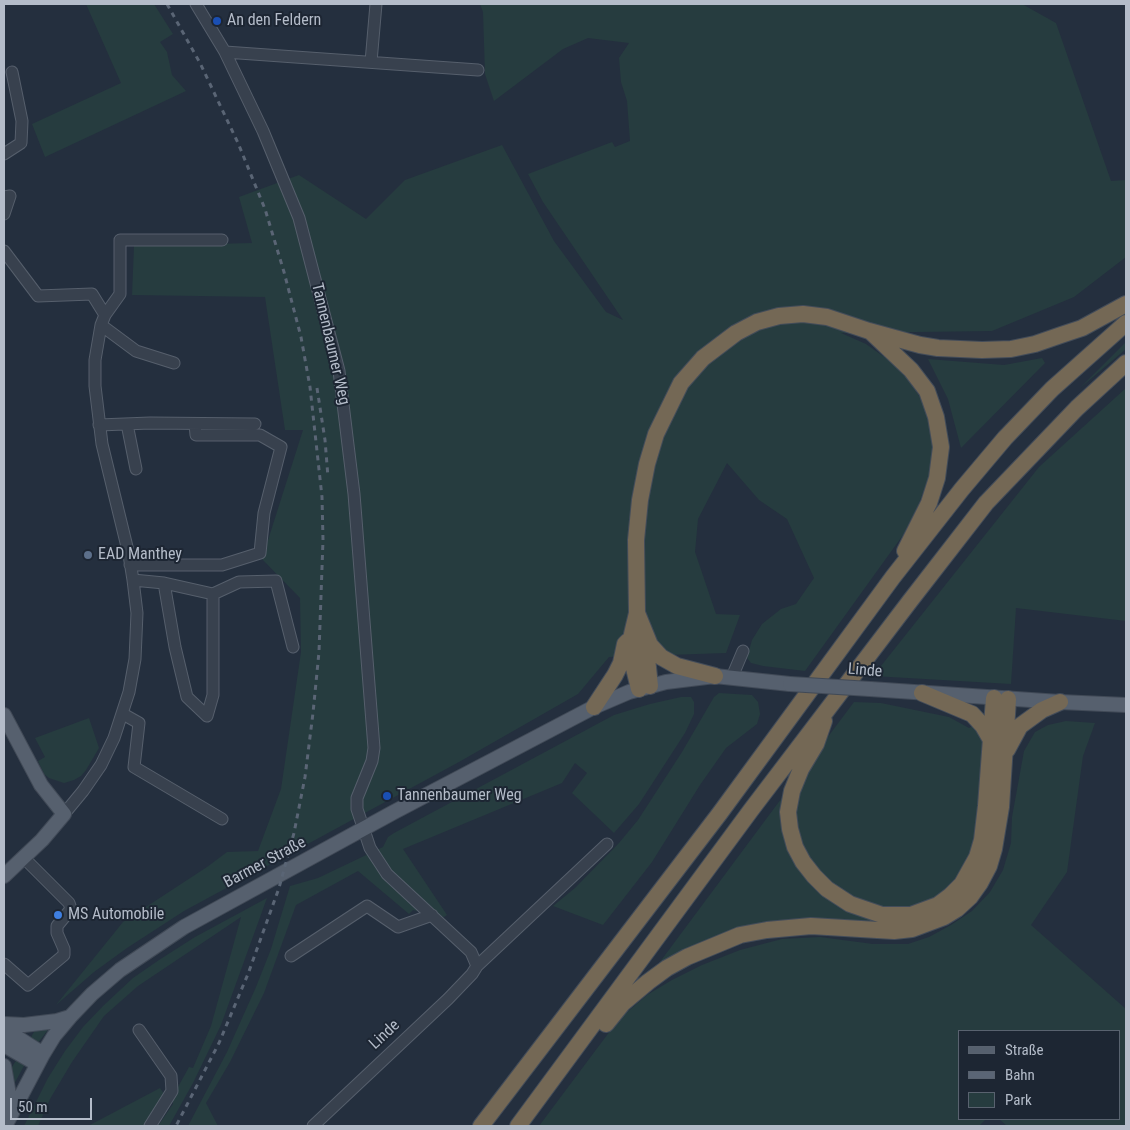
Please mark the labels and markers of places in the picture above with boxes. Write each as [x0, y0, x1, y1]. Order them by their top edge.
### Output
place label: An den Feldern [227, 11, 321, 31]
marker: An den Feldern [211, 15, 223, 27]
place label: EAD Manthey [98, 545, 182, 565]
marker: EAD Manthey [82, 549, 94, 561]
place label: Tannenbaumer Weg [397, 786, 522, 806]
marker: Tannenbaumer Weg [381, 790, 393, 802]
place label: MS Automobile [68, 905, 164, 925]
marker: MS Automobile [52, 909, 64, 921]

